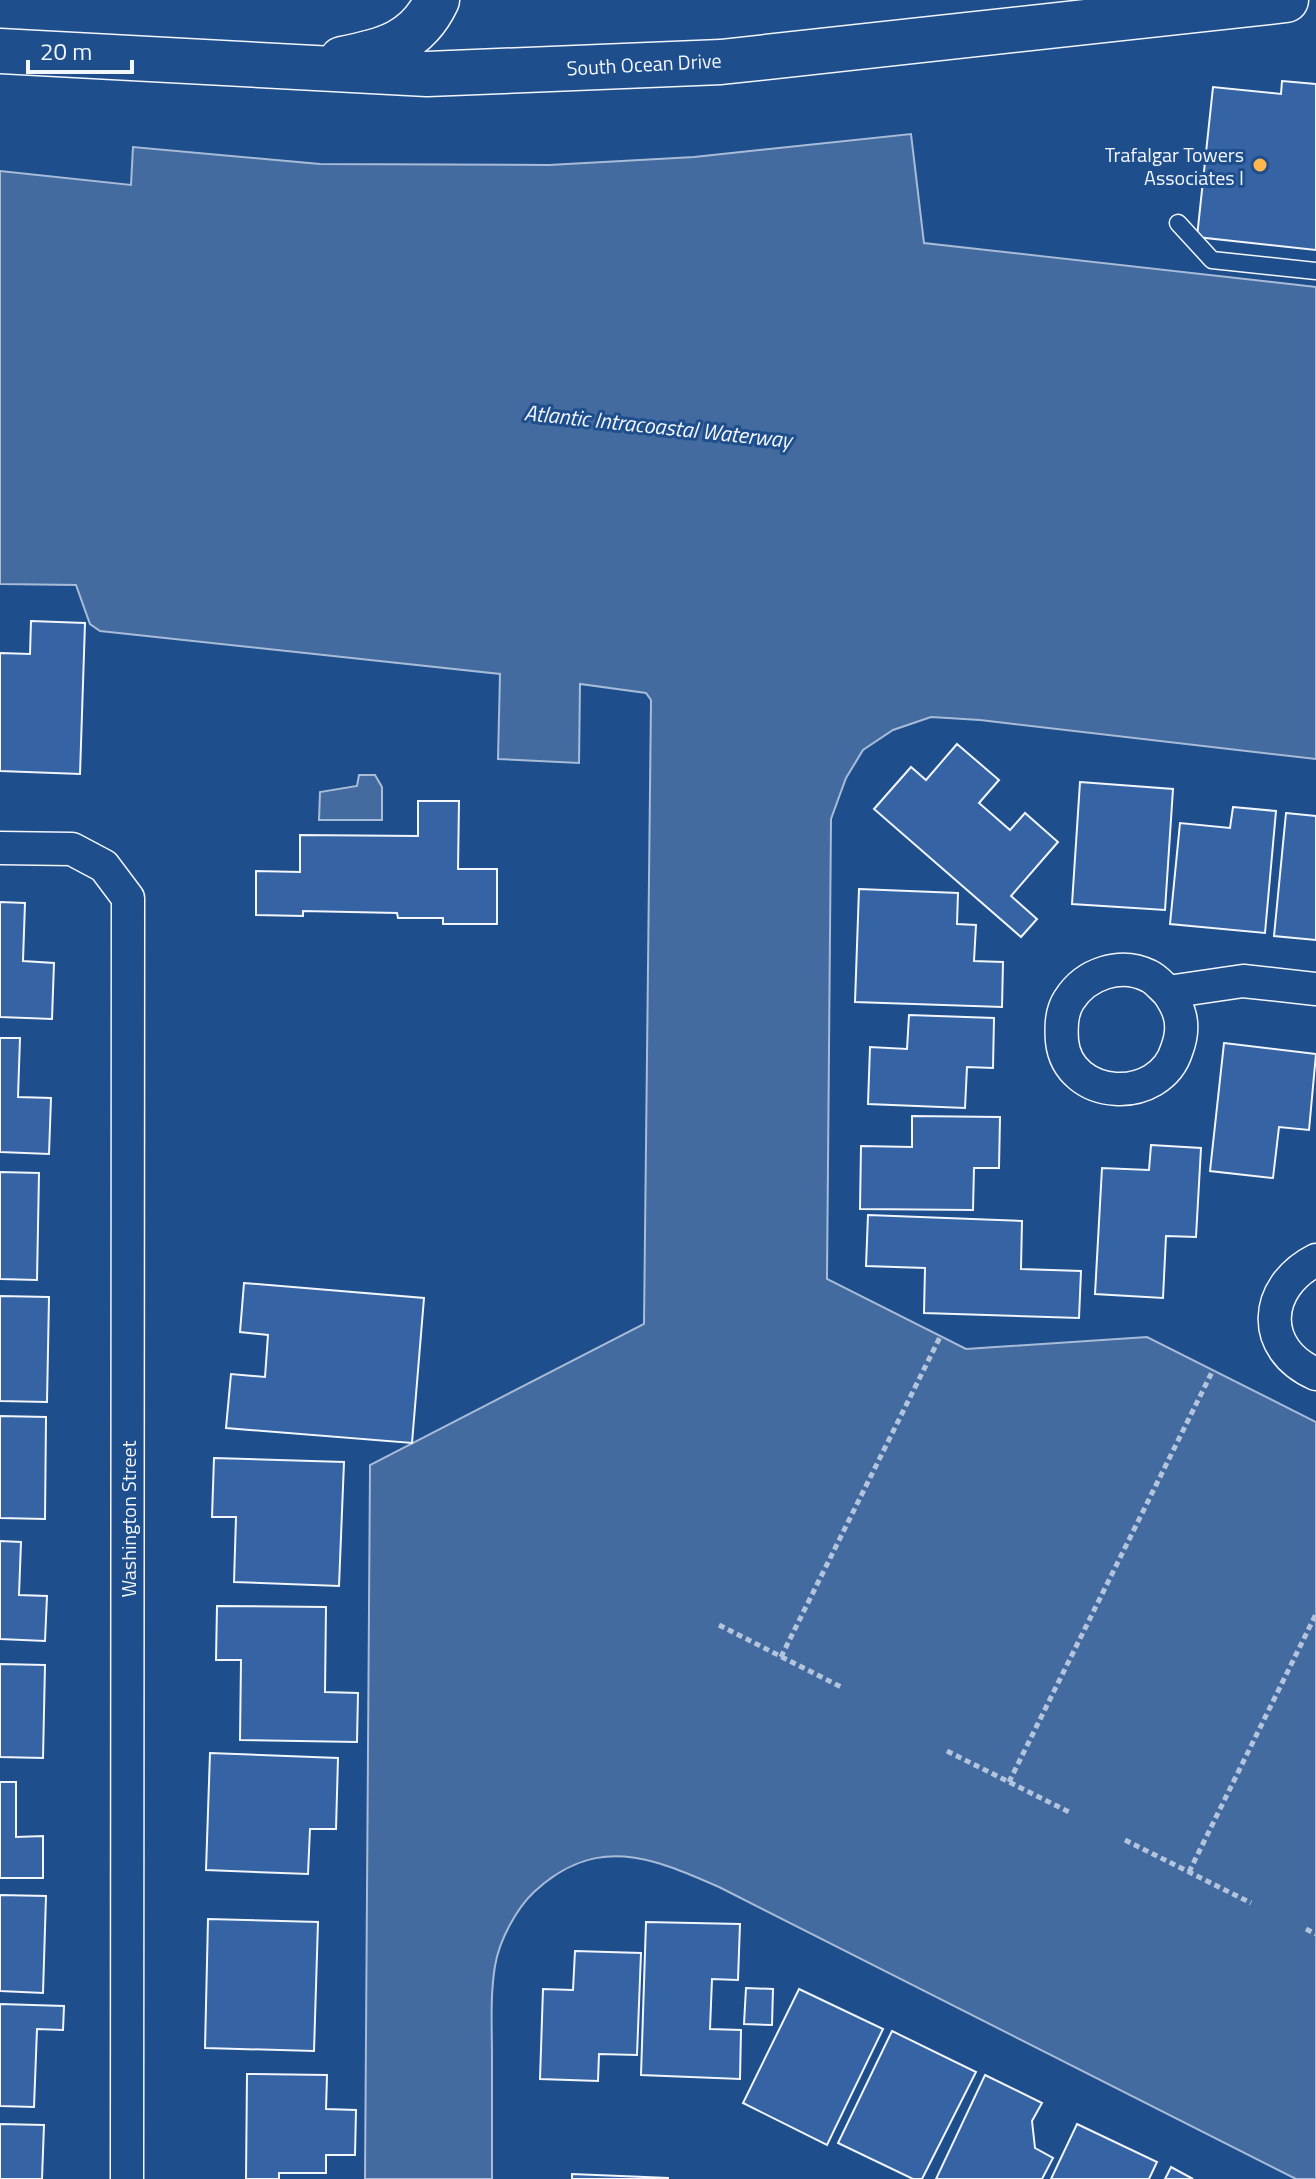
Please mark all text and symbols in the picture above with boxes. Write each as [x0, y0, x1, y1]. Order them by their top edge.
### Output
scale bar [28, 24, 132, 74]
text: 20 m [40, 33, 92, 69]
street label: South Ocean Drive [566, 44, 722, 84]
place label: Trafalgar Towers Associates I [1105, 139, 1244, 193]
marker: Trafalgar Towers Associates I [1251, 156, 1269, 174]
water label: Atlantic Intracoastal Waterway [523, 395, 796, 457]
street label: Washington Street [113, 1440, 144, 1598]

